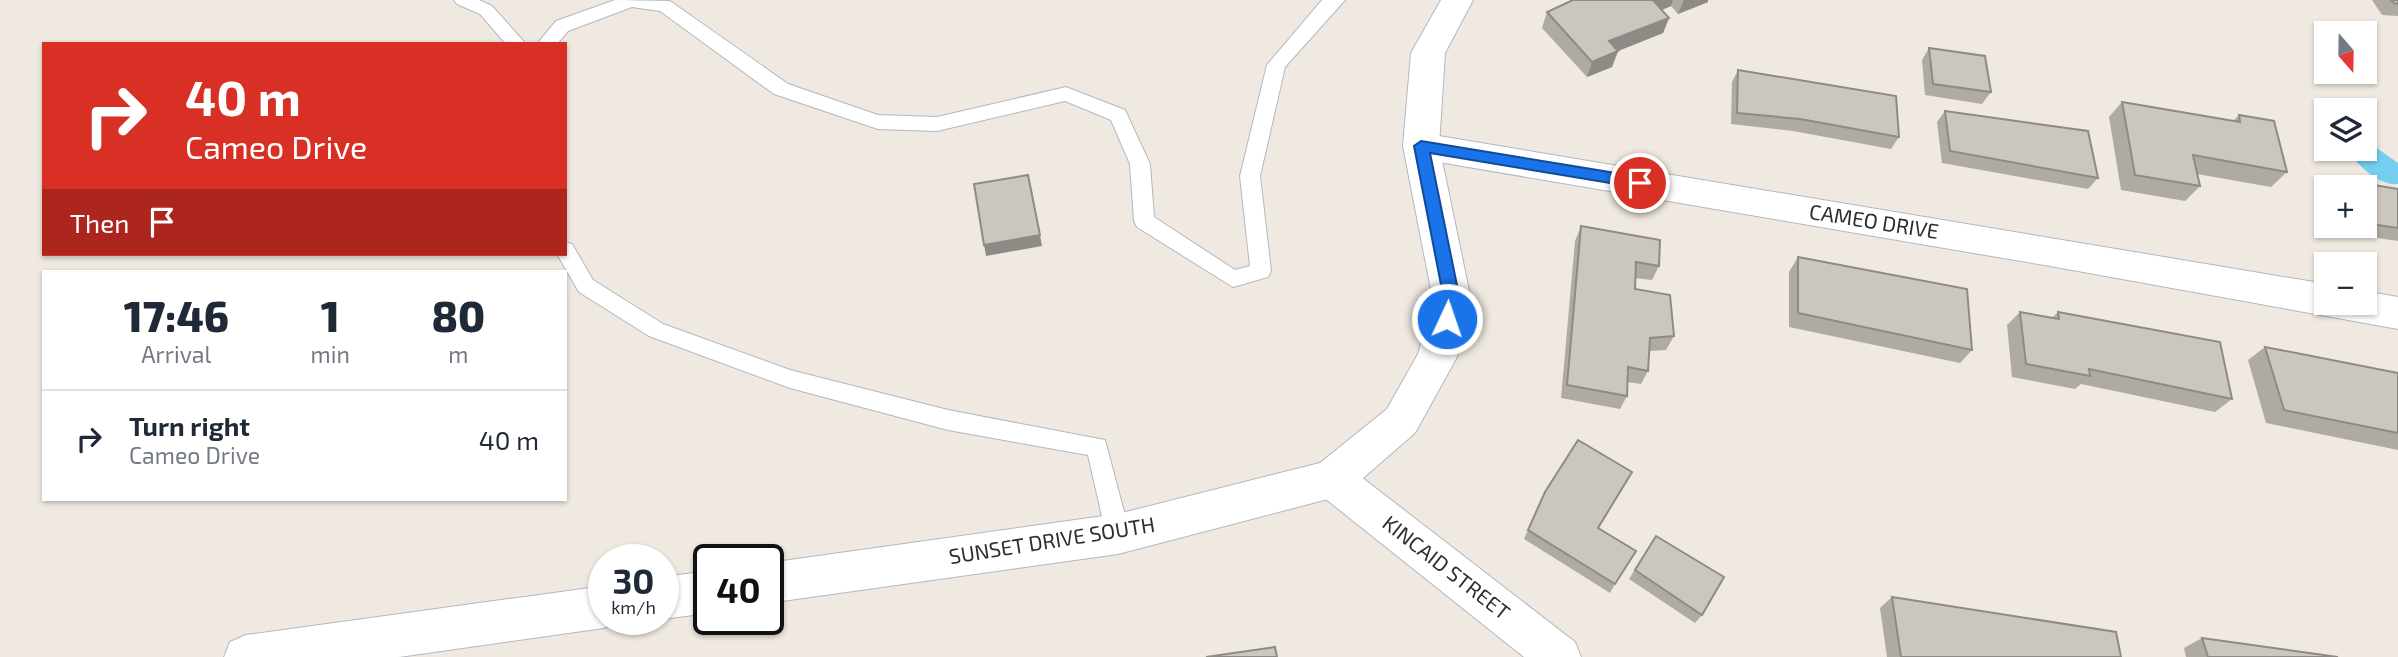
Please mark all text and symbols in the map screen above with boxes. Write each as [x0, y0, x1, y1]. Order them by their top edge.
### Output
north arrow [2314, 21, 2376, 84]
map controls [2314, 21, 2377, 315]
text: 40 m [185, 67, 301, 126]
icon: right [70, 70, 161, 161]
button: layers [2314, 98, 2377, 161]
text: Cameo Drive [185, 127, 367, 165]
pin [1610, 153, 1670, 213]
icon: arrive [1621, 164, 1659, 202]
button: + [2314, 175, 2377, 238]
street label: CAMEO DRIVE [1808, 198, 1941, 243]
icon: arrive [143, 203, 181, 241]
text: Then [70, 207, 129, 238]
button: − [2314, 252, 2377, 315]
position arrow [1410, 282, 1484, 356]
text: 17:46 [124, 290, 229, 340]
text: 1 [321, 290, 340, 340]
text: 80 [432, 290, 485, 340]
text: Arrival [141, 340, 211, 368]
text: min [311, 340, 350, 368]
text: m [448, 340, 468, 368]
text: Turn right [129, 410, 250, 441]
icon: right [70, 420, 108, 458]
text: 40 m [479, 424, 539, 455]
text: Cameo Drive [129, 441, 260, 469]
street label: KINCAID STREET [1378, 509, 1516, 624]
street label: SUNSET DRIVE SOUTH [947, 511, 1157, 568]
speed limit sign: 40 [693, 544, 784, 635]
text: 30 [613, 559, 654, 601]
text: km/h [611, 596, 656, 618]

